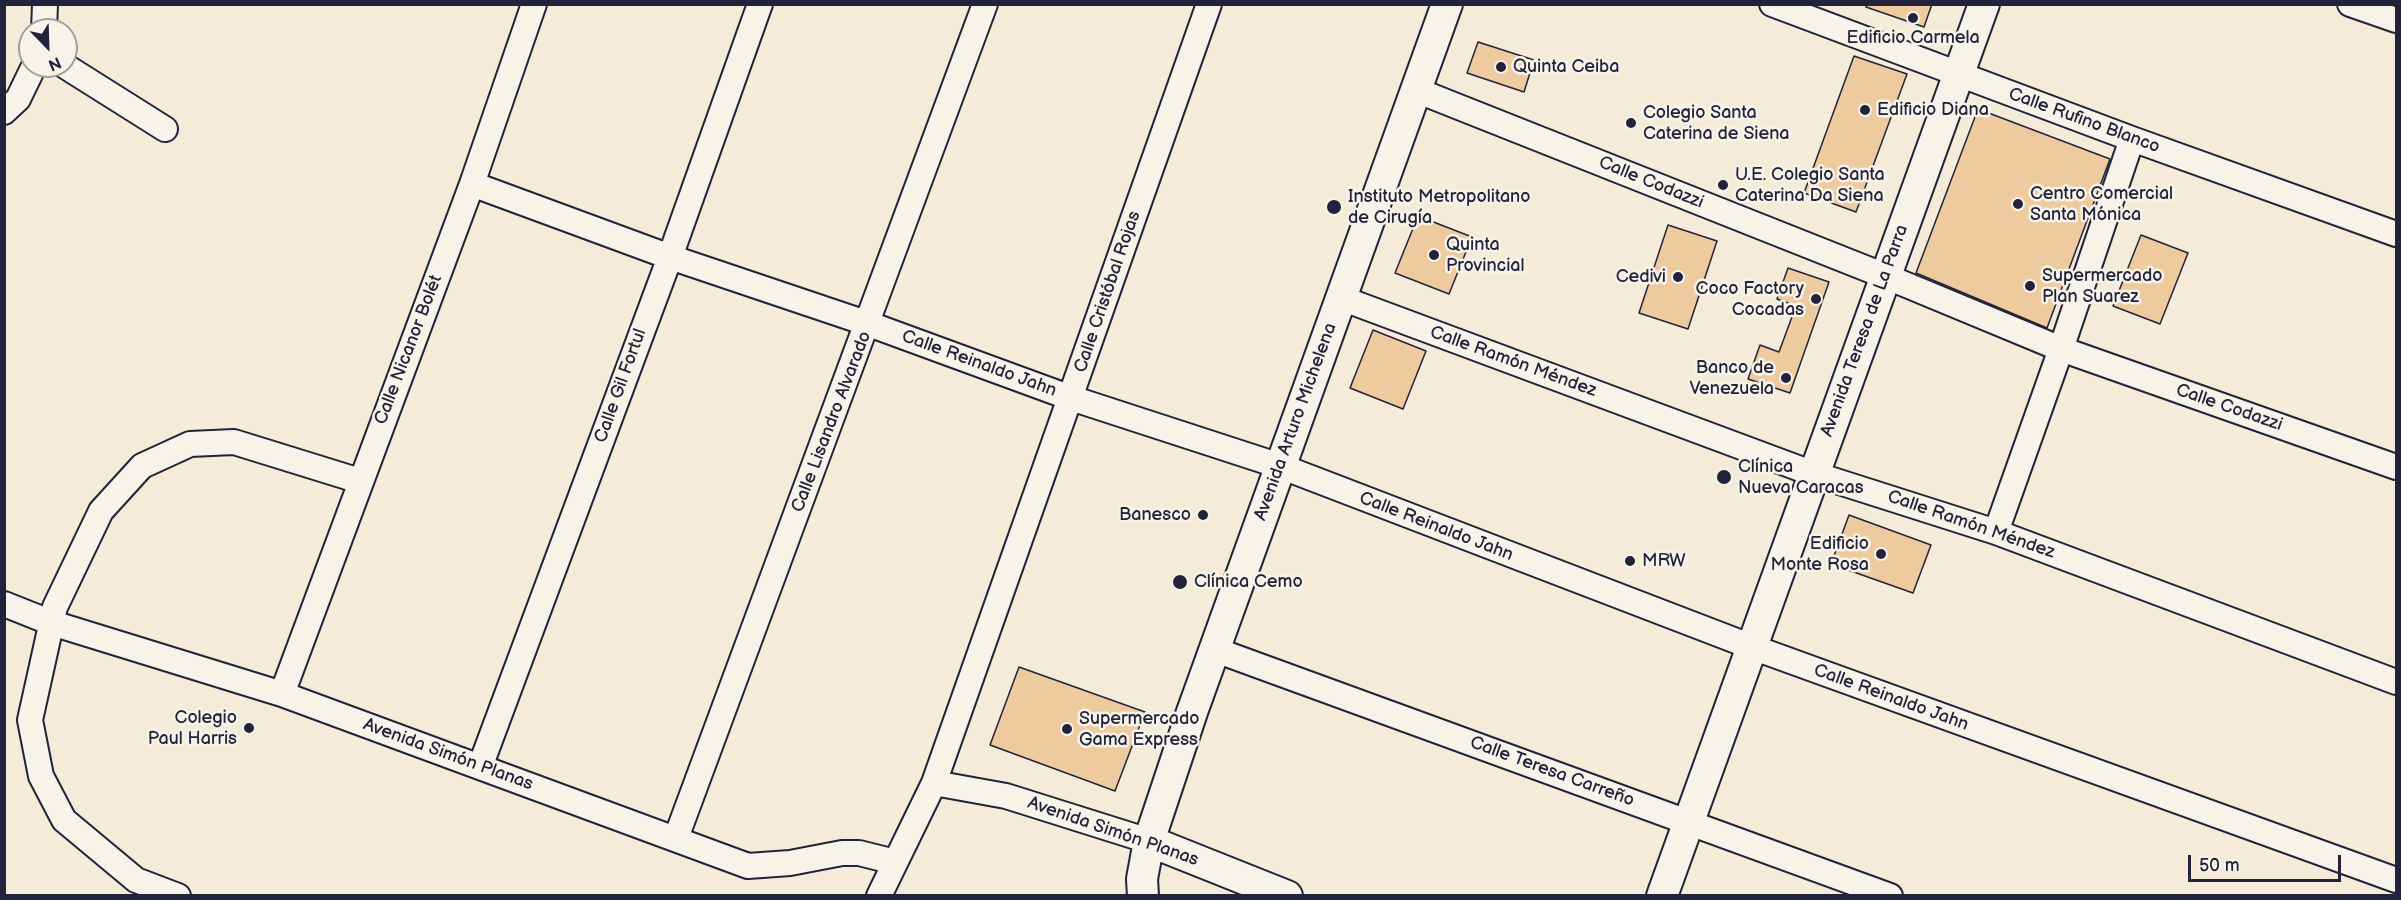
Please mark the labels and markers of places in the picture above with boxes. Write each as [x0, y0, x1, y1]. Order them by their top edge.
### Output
marker: Edificio Carmela [1906, 11, 1920, 25]
place label: Edificio Carmela [1846, 27, 1980, 49]
place label: Quinta Ceiba [1513, 56, 1619, 78]
marker: Quinta Ceiba [1494, 60, 1508, 74]
place label: Edificio Diana [1877, 99, 1989, 121]
place label: Colegio Santa Caterina de Siena [1643, 102, 1790, 144]
marker: Edificio Diana [1858, 103, 1872, 117]
marker: Colegio Santa Caterina de Siena [1624, 116, 1638, 130]
place label: U.E. Colegio Santa Caterina Da Siena [1735, 164, 1885, 207]
marker: U.E. Colegio Santa Caterina Da Siena [1716, 178, 1730, 192]
place label: Centro Comercial Santa Mónica [2030, 183, 2173, 226]
place label: Instituto Metropolitano de Cirugía [1348, 186, 1530, 228]
marker: Centro Comercial Santa Mónica [2011, 197, 2025, 211]
marker: Instituto Metropolitano de Cirugía [1325, 198, 1343, 216]
place label: Quinta Provincial [1446, 234, 1525, 276]
marker: Quinta Provincial [1427, 248, 1441, 262]
place label: Supermercado Plan Suarez [2042, 265, 2163, 308]
place label: Cedivi [1616, 266, 1666, 288]
marker: Cedivi [1671, 270, 1685, 284]
place label: Coco Factory Cocadas [1696, 278, 1804, 320]
marker: Supermercado Plan Suarez [2023, 279, 2037, 293]
marker: Coco Factory Cocadas [1809, 292, 1823, 306]
place label: Banco de Venezuela [1689, 357, 1774, 400]
marker: Banco de Venezuela [1779, 371, 1793, 385]
place label: Clínica Nueva Caracas [1738, 456, 1864, 498]
marker: Clínica Nueva Caracas [1715, 468, 1733, 486]
place label: Banesco [1119, 504, 1191, 526]
marker: Banesco [1196, 508, 1210, 522]
place label: Edificio Monte Rosa [1770, 533, 1869, 576]
marker: Edificio Monte Rosa [1874, 547, 1888, 561]
place label: MRW [1642, 550, 1686, 572]
marker: MRW [1623, 554, 1637, 568]
place label: Clínica Cemo [1194, 571, 1303, 593]
marker: Clínica Cemo [1171, 573, 1189, 591]
place label: Colegio Paul Harris [148, 707, 237, 750]
place label: Supermercado Gama Express [1079, 708, 1200, 750]
marker: Colegio Paul Harris [242, 721, 256, 735]
marker: Supermercado Gama Express [1060, 722, 1074, 736]

